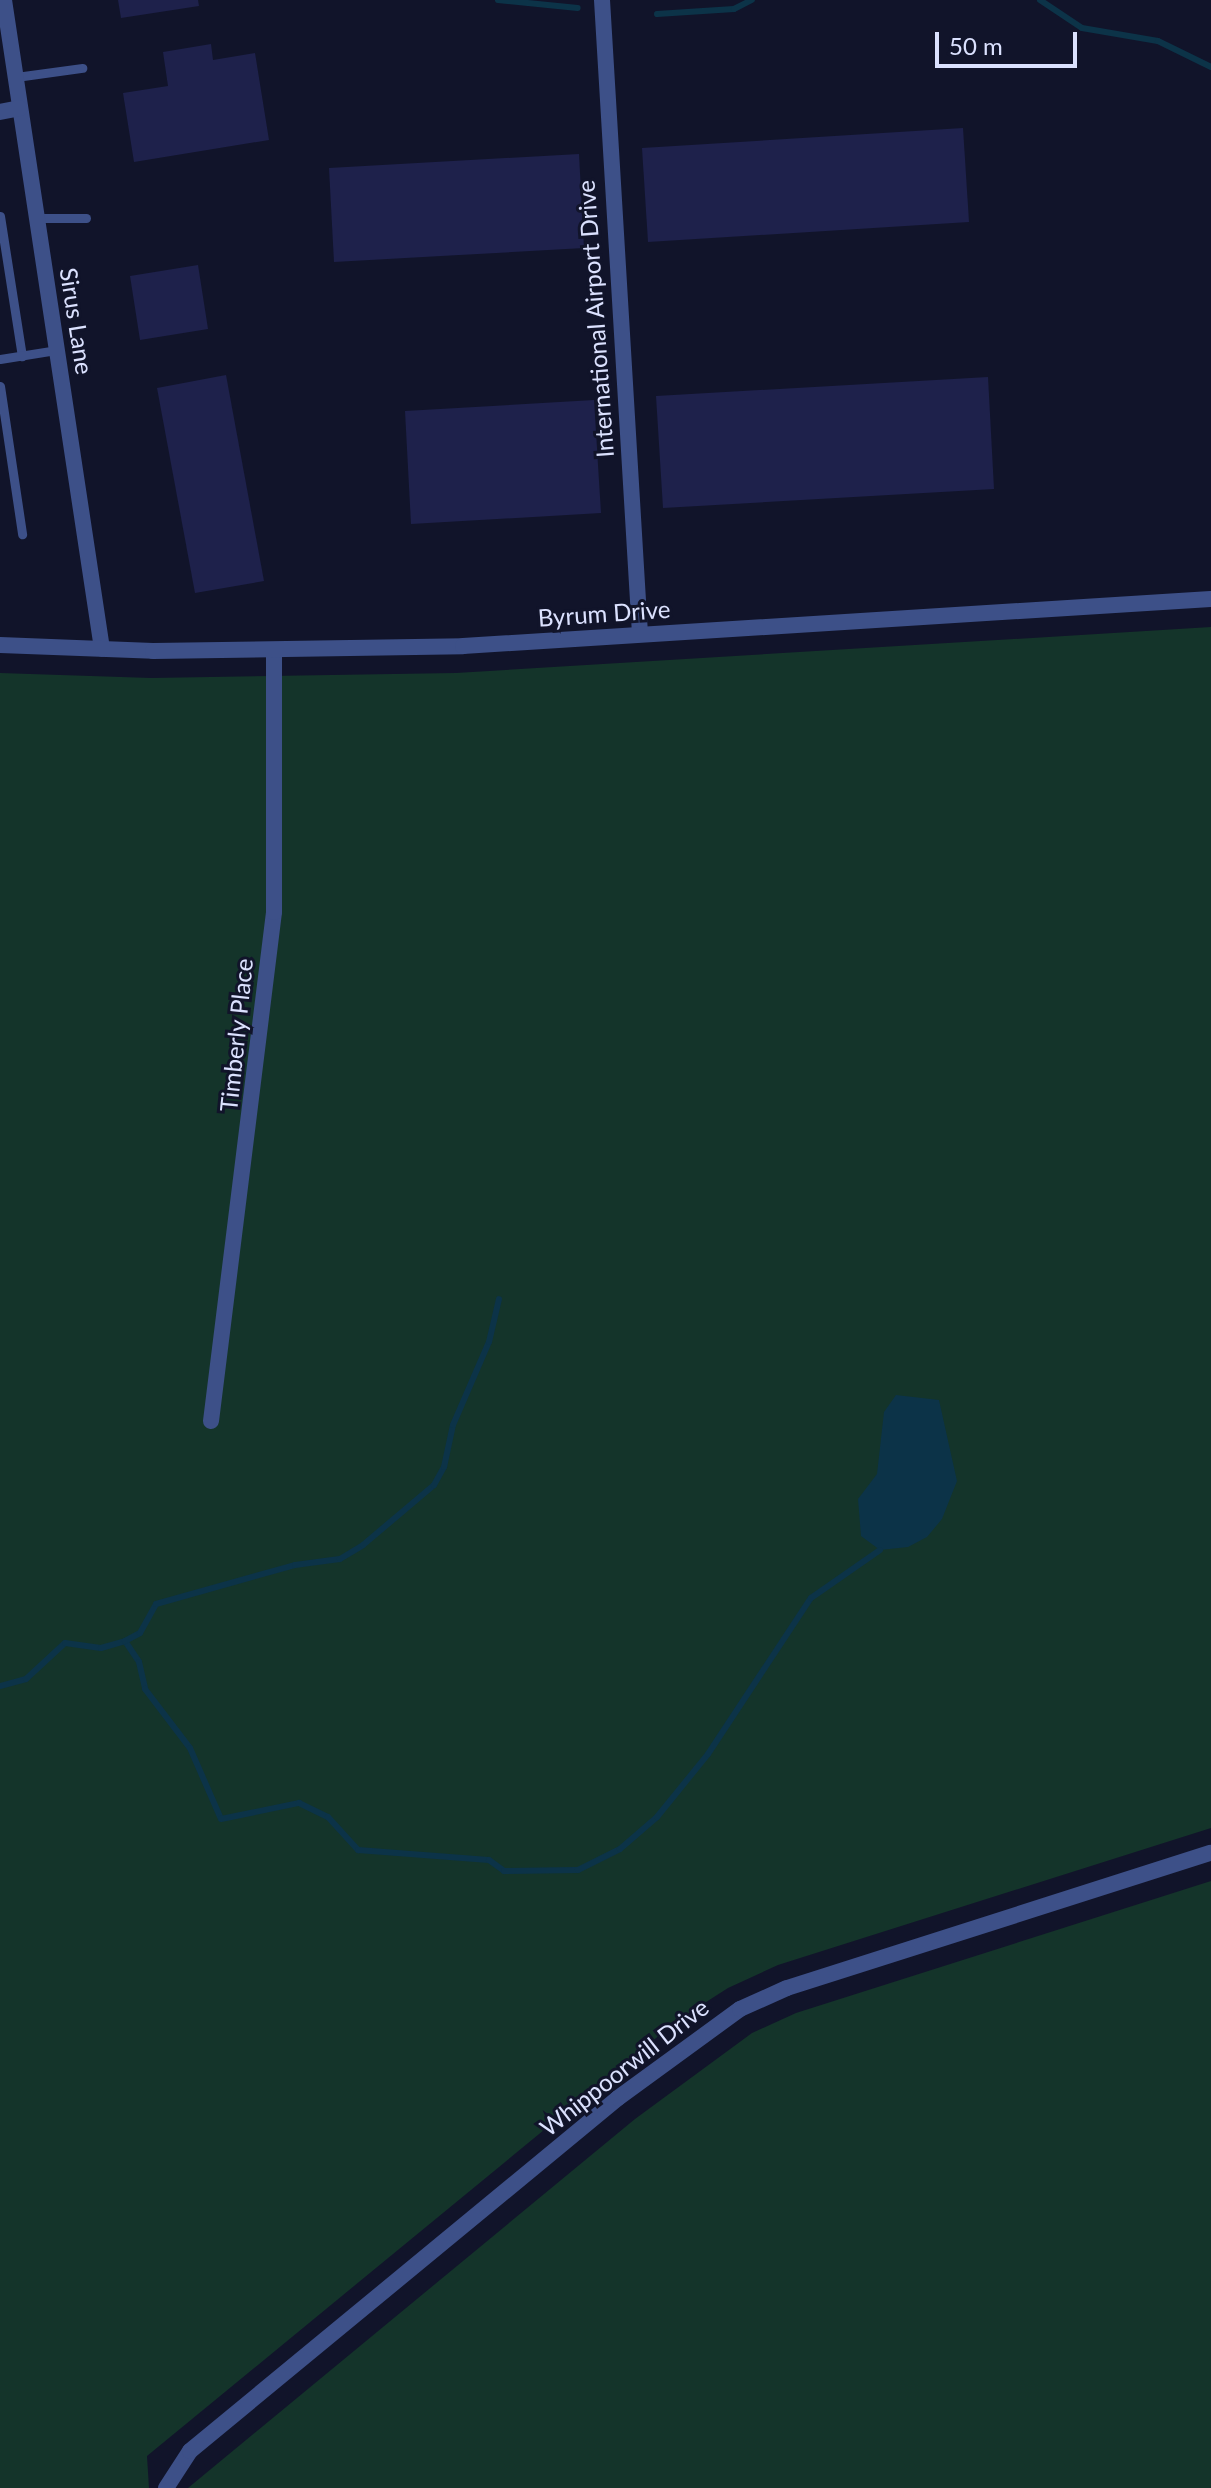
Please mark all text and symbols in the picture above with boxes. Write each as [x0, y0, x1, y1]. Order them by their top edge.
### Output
scale bar [939, 16, 1081, 66]
text: 50 m [949, 31, 1003, 60]
street label: International Airport Drive [571, 179, 619, 459]
street label: Sirus Lane [54, 266, 100, 376]
street label: Byrum Drive [537, 594, 671, 632]
street label: Timberly Place [214, 957, 258, 1113]
street label: Whippoorwill Drive [534, 1992, 714, 2142]

